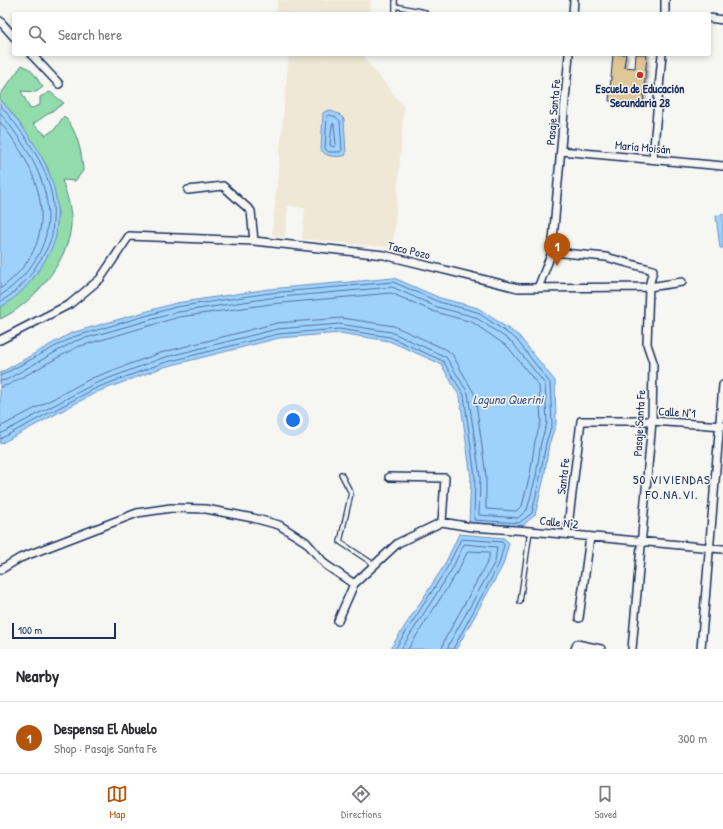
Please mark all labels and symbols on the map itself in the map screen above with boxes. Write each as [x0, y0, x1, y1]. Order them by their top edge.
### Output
marker: Escuela de Educación Secundaria 28 [635, 70, 645, 80]
street label: Pasaje Santa Fe [542, 78, 564, 146]
place label: Escuela de Educación Secundaria 28 [596, 80, 685, 111]
street label: María Moisán [614, 136, 672, 158]
pin: 1 [544, 233, 570, 266]
street label: Taco Pozo [386, 237, 432, 263]
street label: Pasaje Santa Fe [629, 389, 649, 457]
water label: Laguna Querini [473, 390, 544, 409]
street label: Calle N°1 [658, 402, 696, 422]
your location [283, 410, 303, 430]
street label: Santa Fe [552, 457, 574, 495]
district label: 50 VIVIENDAS FO.NA.VI. [633, 470, 711, 503]
street label: Calle N°2 [539, 512, 580, 533]
scale bar [12, 621, 116, 640]

